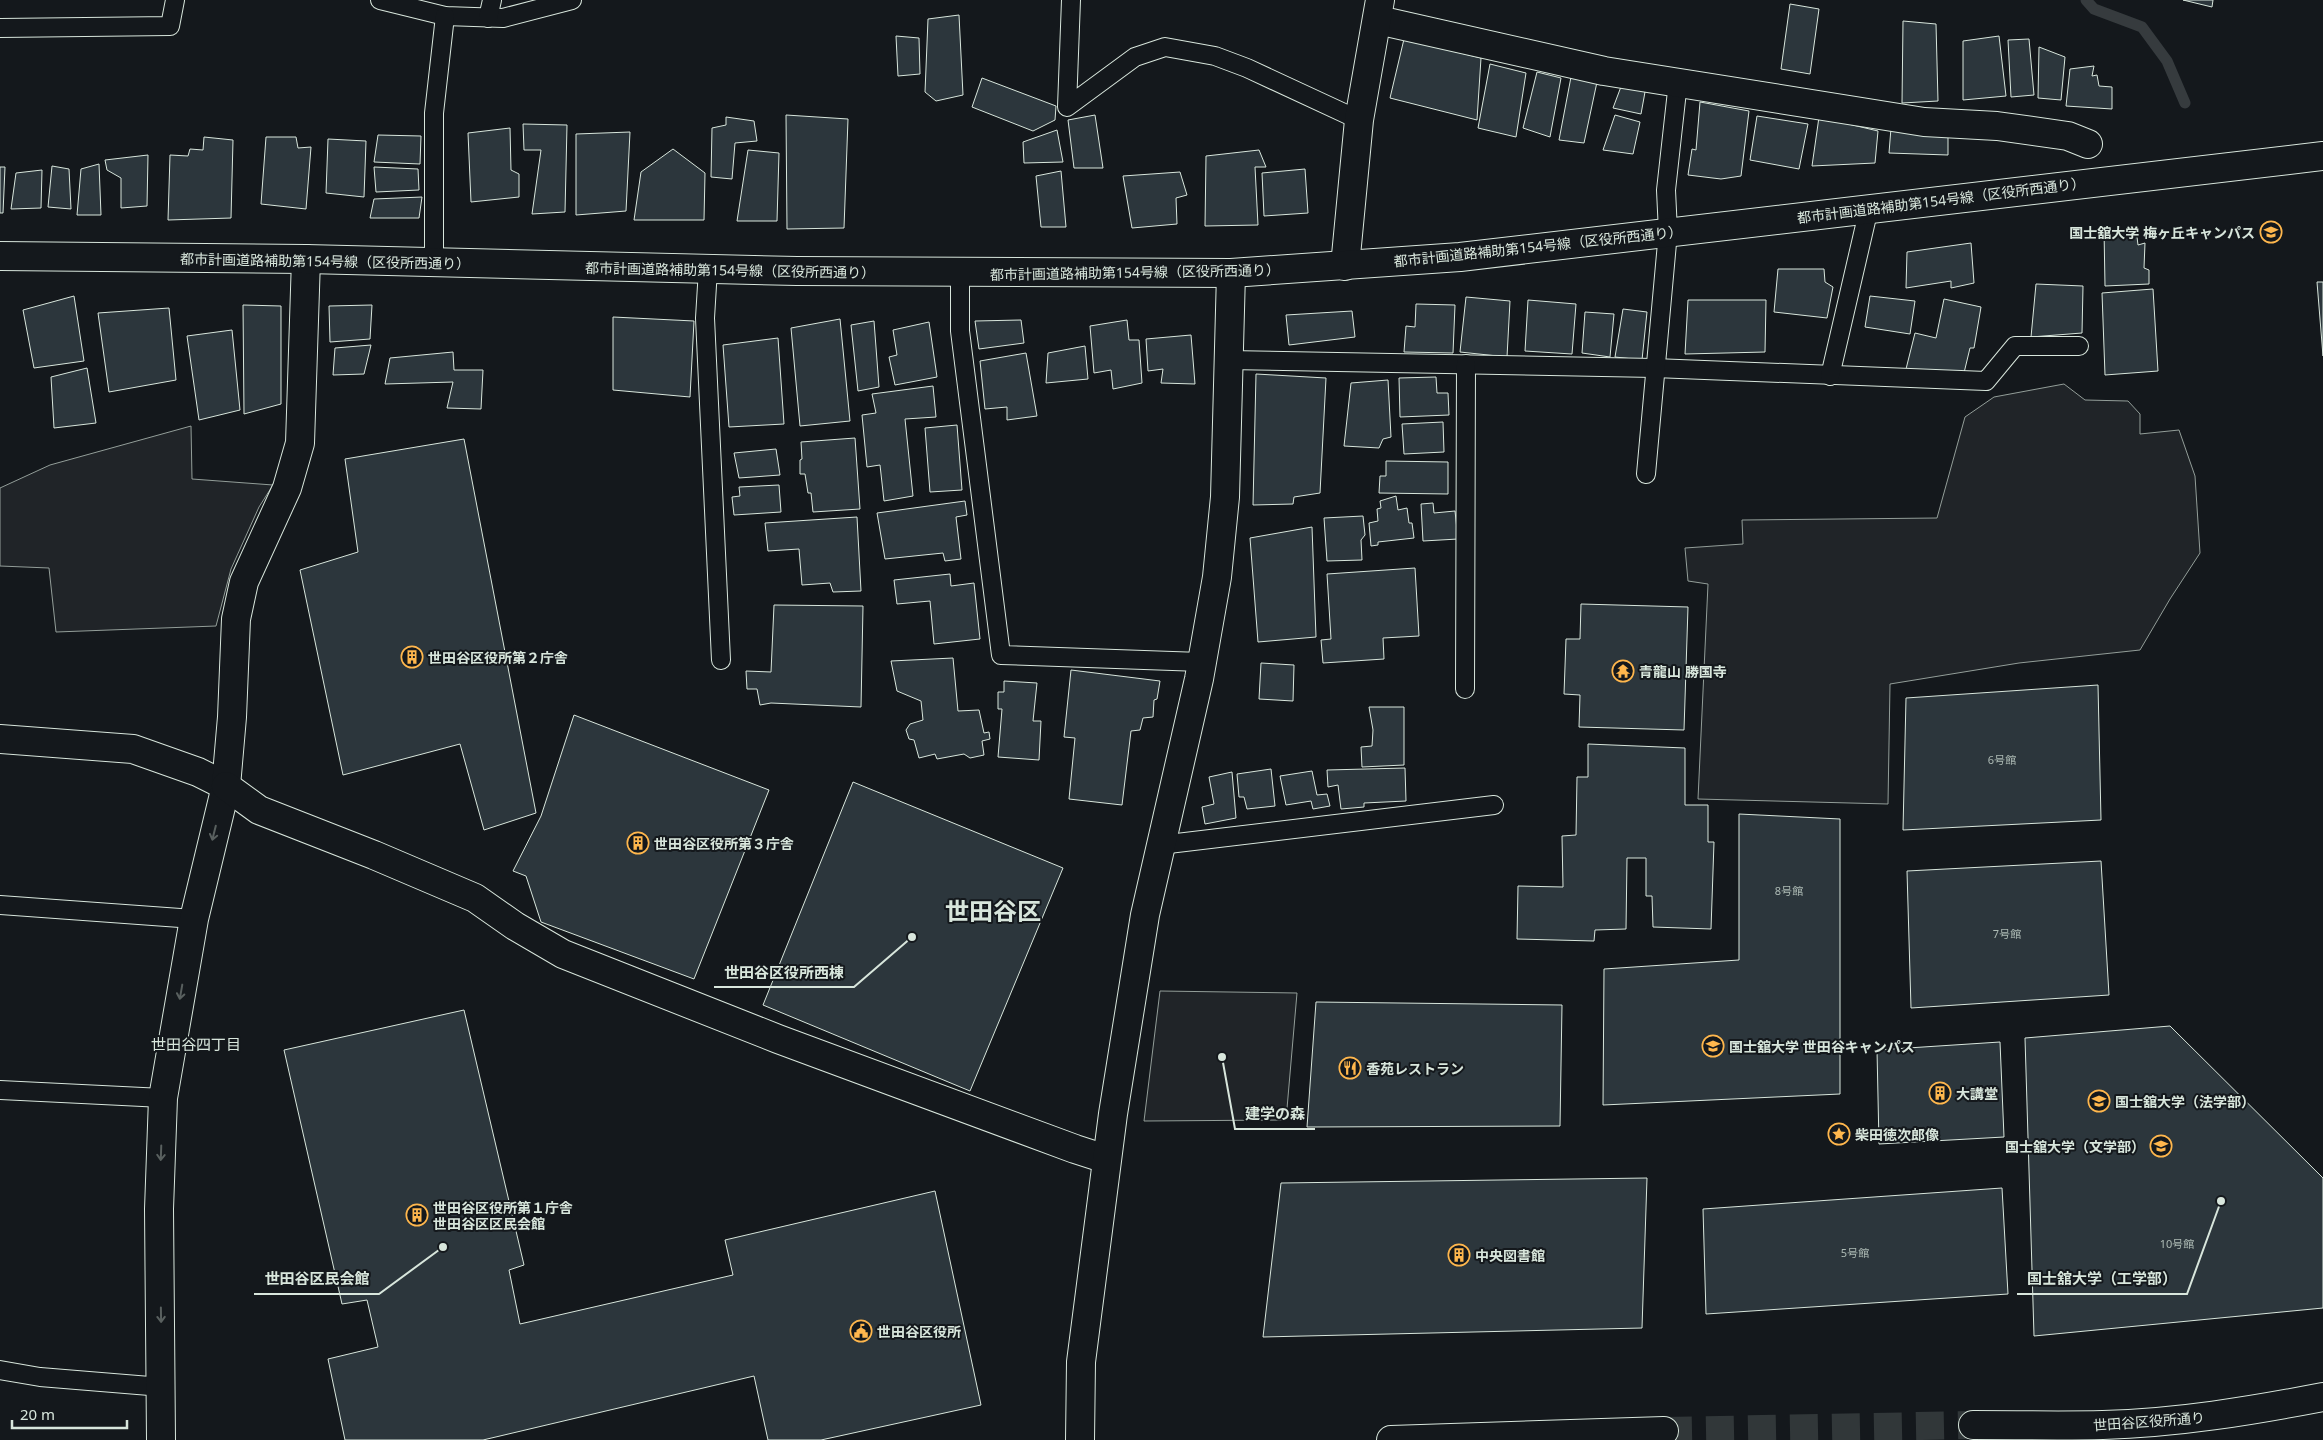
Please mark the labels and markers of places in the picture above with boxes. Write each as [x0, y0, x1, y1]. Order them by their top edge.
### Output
school or university icon: 国士舘大学 梅ヶ丘キャンパス [2259, 220, 2283, 244]
place label: 国士舘大学 梅ヶ丘キャンパス [2069, 223, 2255, 242]
building icon: 世田谷区役所第２庁舎 [400, 645, 424, 669]
place label: 世田谷区役所第２庁舎 [428, 648, 568, 667]
temple icon: 青龍山 勝国寺 [1611, 659, 1635, 683]
place label: 青龍山 勝国寺 [1639, 662, 1727, 681]
building icon: 世田谷区役所第３庁舎 [626, 831, 650, 855]
place label: 世田谷区役所第３庁舎 [654, 834, 794, 853]
callout: 世田谷区役所西棟 [714, 957, 854, 987]
school or university icon: 国士舘大学 世田谷キャンパス [1701, 1034, 1725, 1058]
place label: 国士舘大学 世田谷キャンパス [1729, 1037, 1915, 1056]
restaurant icon: 香苑レストラン [1338, 1056, 1362, 1080]
place label: 香苑レストラン [1366, 1059, 1464, 1078]
building icon: 大講堂 [1928, 1081, 1952, 1105]
place label: 大講堂 [1956, 1084, 1998, 1103]
school or university icon: 国士舘大学（法学部） [2087, 1089, 2111, 1113]
place label: 国士舘大学（法学部） [2115, 1092, 2255, 1111]
callout: 建学の森 [1235, 1099, 1315, 1129]
place icon: 柴田徳次郎像 [1827, 1122, 1851, 1146]
place label: 柴田徳次郎像 [1855, 1125, 1939, 1144]
school or university icon: 国士舘大学（文学部） [2149, 1134, 2173, 1158]
place label: 国士舘大学（文学部） [2005, 1137, 2145, 1156]
place label: 世田谷区役所第１庁舎 世田谷区区民会館 [433, 1198, 573, 1233]
building icon: 世田谷区役所第１庁舎 世田谷区区民会館 [405, 1203, 429, 1227]
building icon: 中央図書館 [1447, 1243, 1471, 1267]
place label: 中央図書館 [1475, 1246, 1545, 1265]
callout: 世田谷区民会館 [254, 1264, 379, 1294]
callout: 国士舘大学（工学部） [2017, 1264, 2187, 1294]
public building icon: 世田谷区役所 [849, 1319, 873, 1343]
place label: 世田谷区役所 [877, 1322, 961, 1341]

